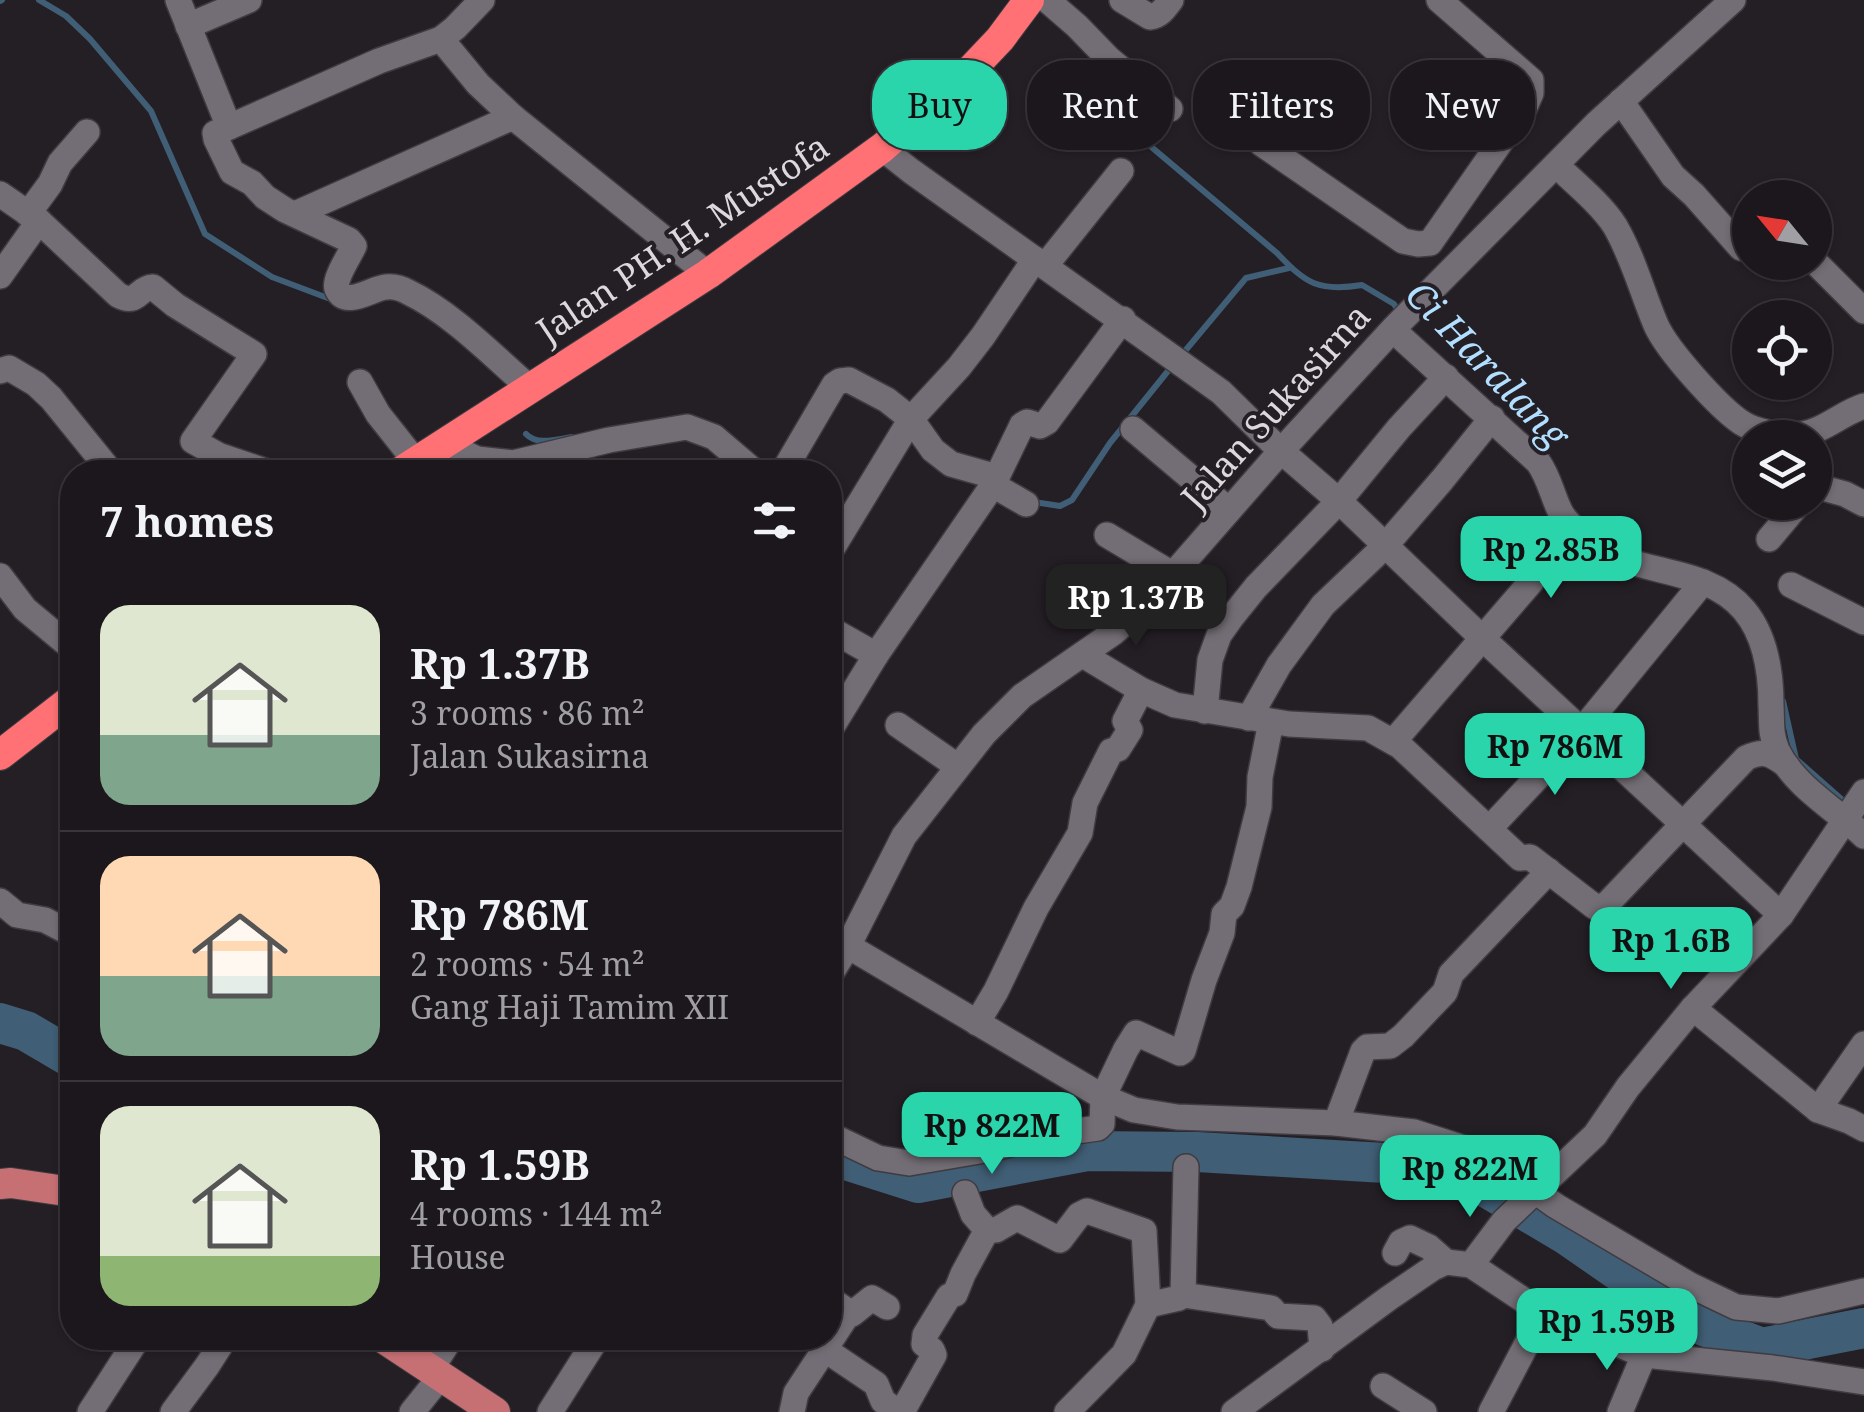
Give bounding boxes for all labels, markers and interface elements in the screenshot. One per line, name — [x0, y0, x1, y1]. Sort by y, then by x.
chip: Buy — [872, 60, 1007, 150]
chip: Rent — [1027, 60, 1173, 150]
chip: Filters — [1193, 60, 1370, 150]
chip: New — [1390, 60, 1535, 150]
street label: Jalan PH. H. Mustofa — [526, 122, 837, 354]
north arrow — [1732, 180, 1832, 280]
map controls — [1732, 180, 1832, 520]
water label: Ci Haralang — [1395, 269, 1583, 460]
street label: Jalan Sukasirna — [1169, 293, 1380, 520]
button: locate — [1732, 300, 1832, 400]
button: layers — [1732, 420, 1832, 520]
text: 7 homes — [100, 492, 274, 549]
icon: filters — [747, 493, 802, 548]
pin: Rp 2.85B — [1448, 516, 1654, 601]
text: Rp 2.85B — [1483, 527, 1619, 570]
pin: Rp 1.37B — [1033, 564, 1239, 649]
text: Rp 1.37B — [1068, 575, 1204, 618]
text: Rp 1.37B — [410, 634, 590, 691]
icon: home — [180, 645, 300, 765]
text: 3 rooms · 86 m² — [410, 691, 645, 734]
pin: Rp 786M — [1463, 713, 1647, 798]
text: Rp 786M — [1487, 724, 1623, 767]
text: Jalan Sukasirna — [410, 734, 649, 777]
text: Rp 786M — [410, 885, 589, 942]
icon: home — [180, 896, 300, 1016]
pin: Rp 1.6B — [1579, 907, 1763, 992]
text: Rp 1.6B — [1612, 918, 1730, 961]
text: 2 rooms · 54 m² — [410, 942, 645, 985]
text: Gang Haji Tamim XII — [410, 985, 729, 1028]
pin: Rp 822M — [900, 1092, 1084, 1177]
text: Rp 822M — [924, 1103, 1060, 1146]
text: Rp 1.59B — [410, 1135, 590, 1192]
pin: Rp 822M — [1378, 1135, 1562, 1220]
icon: home — [180, 1146, 300, 1266]
text: Rp 822M — [1402, 1146, 1538, 1189]
text: 4 rooms · 144 m² — [410, 1192, 663, 1235]
text: House — [410, 1235, 506, 1278]
pin: Rp 1.59B — [1504, 1288, 1710, 1373]
text: Rp 1.59B — [1539, 1299, 1675, 1342]

